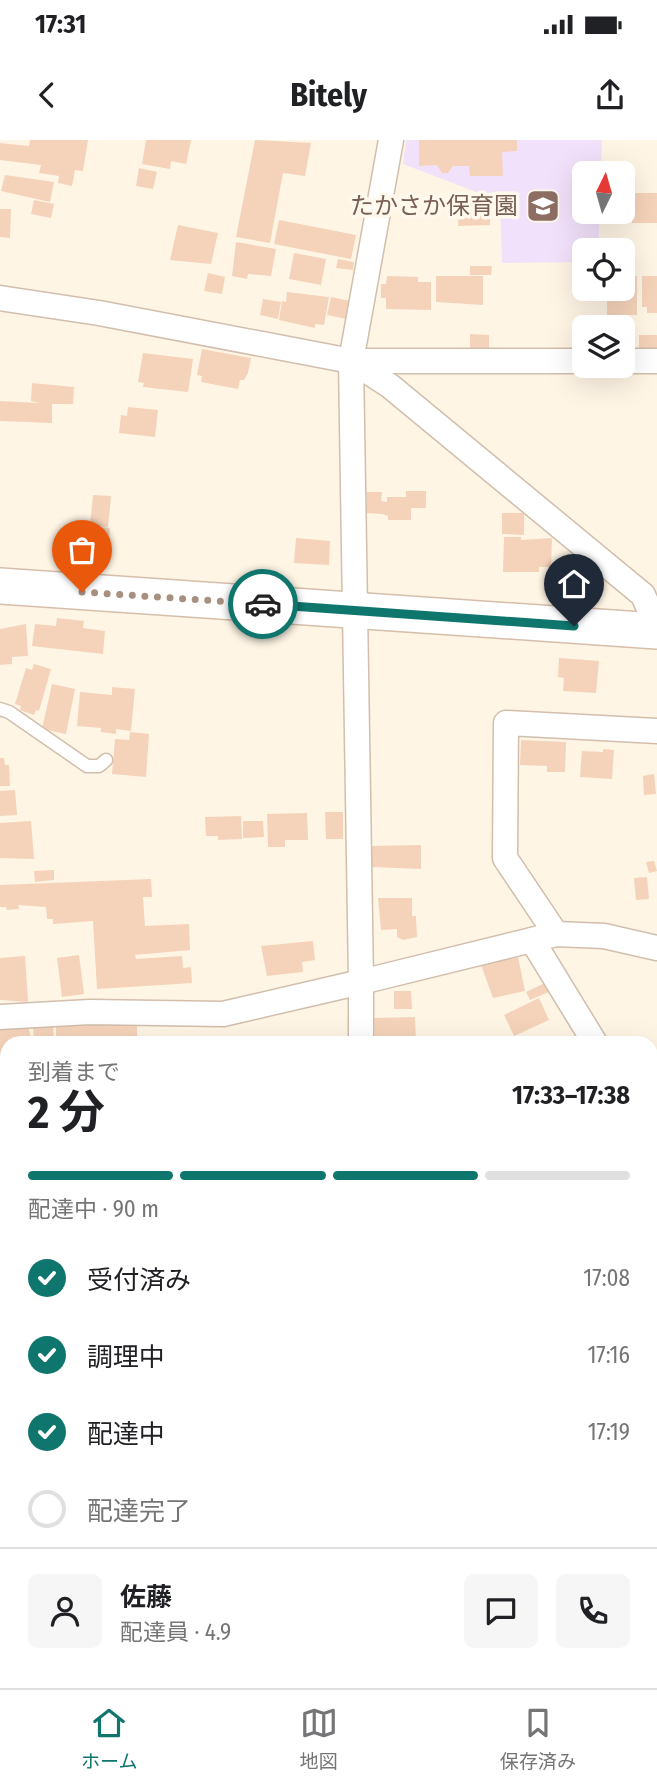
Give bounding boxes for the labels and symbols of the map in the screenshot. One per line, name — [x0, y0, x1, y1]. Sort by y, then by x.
north arrow — [572, 161, 635, 224]
school or university icon: たかさか保育園 — [524, 187, 562, 225]
place label: たかさか保育園 — [350, 192, 518, 220]
pin — [52, 520, 112, 592]
pin — [544, 554, 604, 626]
courier — [228, 569, 298, 639]

